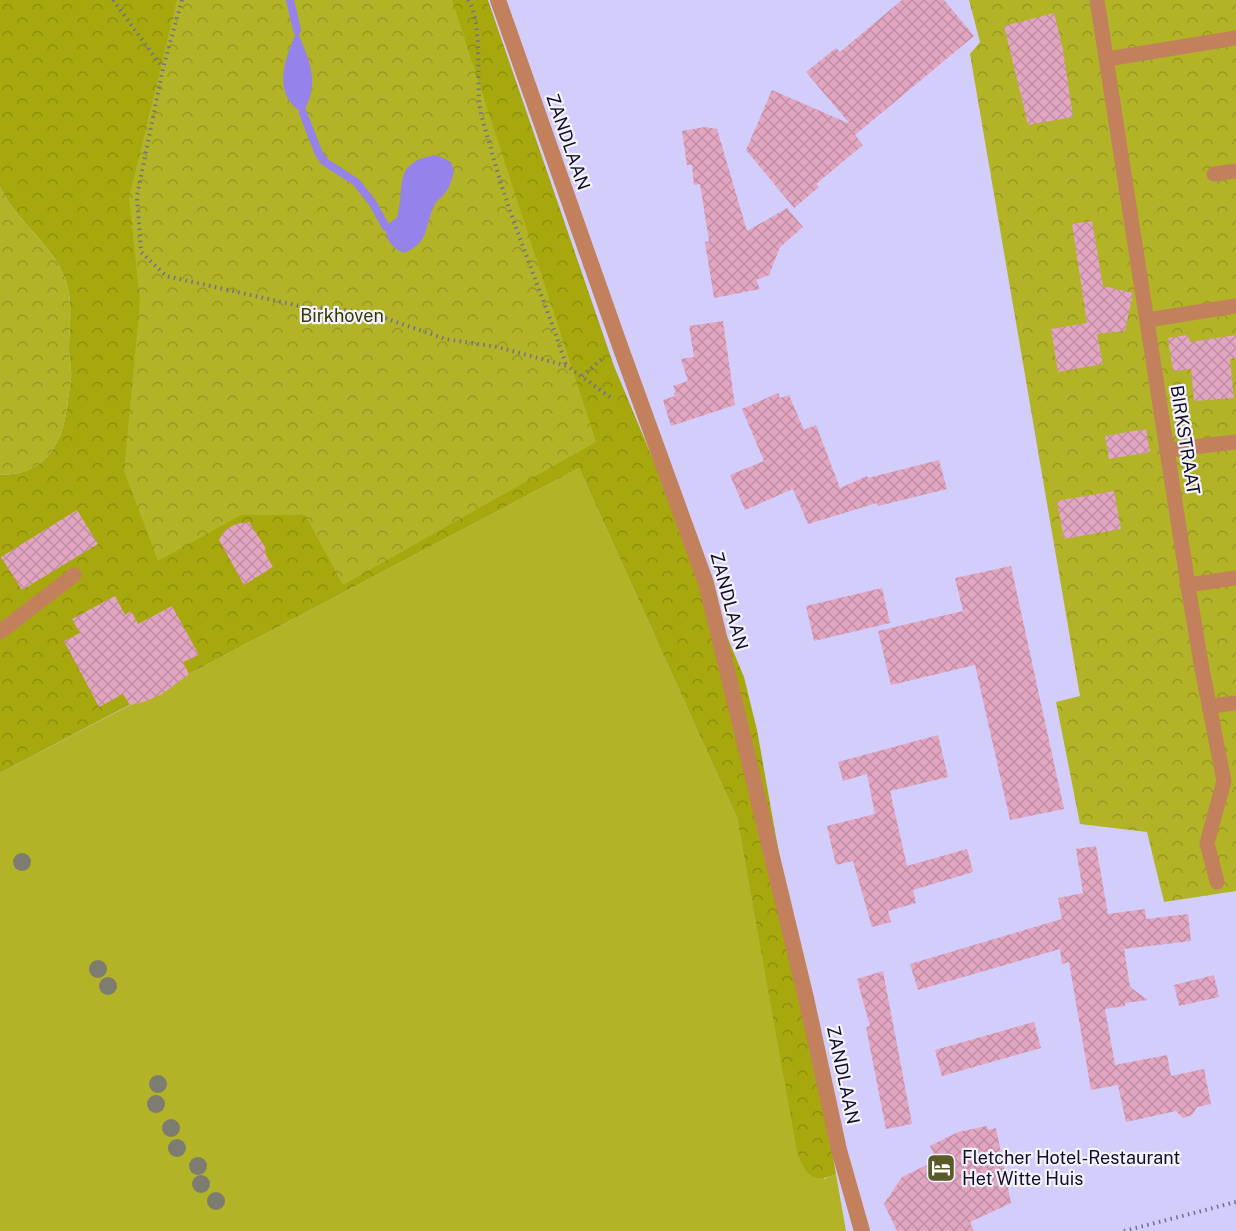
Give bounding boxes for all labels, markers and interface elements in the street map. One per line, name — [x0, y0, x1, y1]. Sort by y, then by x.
street label: ZANDLAAN — [542, 91, 595, 193]
park label: Birkhoven — [300, 305, 384, 326]
street label: BIRKSTRAAT — [1166, 384, 1205, 497]
street label: ZANDLAAN — [706, 550, 753, 652]
street label: ZANDLAAN — [823, 1024, 864, 1126]
place label: Fletcher Hotel-Restaurant Het Witte Huis — [962, 1147, 1180, 1189]
hotel icon: Fletcher Hotel-Restaurant Het Witte Huis — [925, 1152, 957, 1184]

